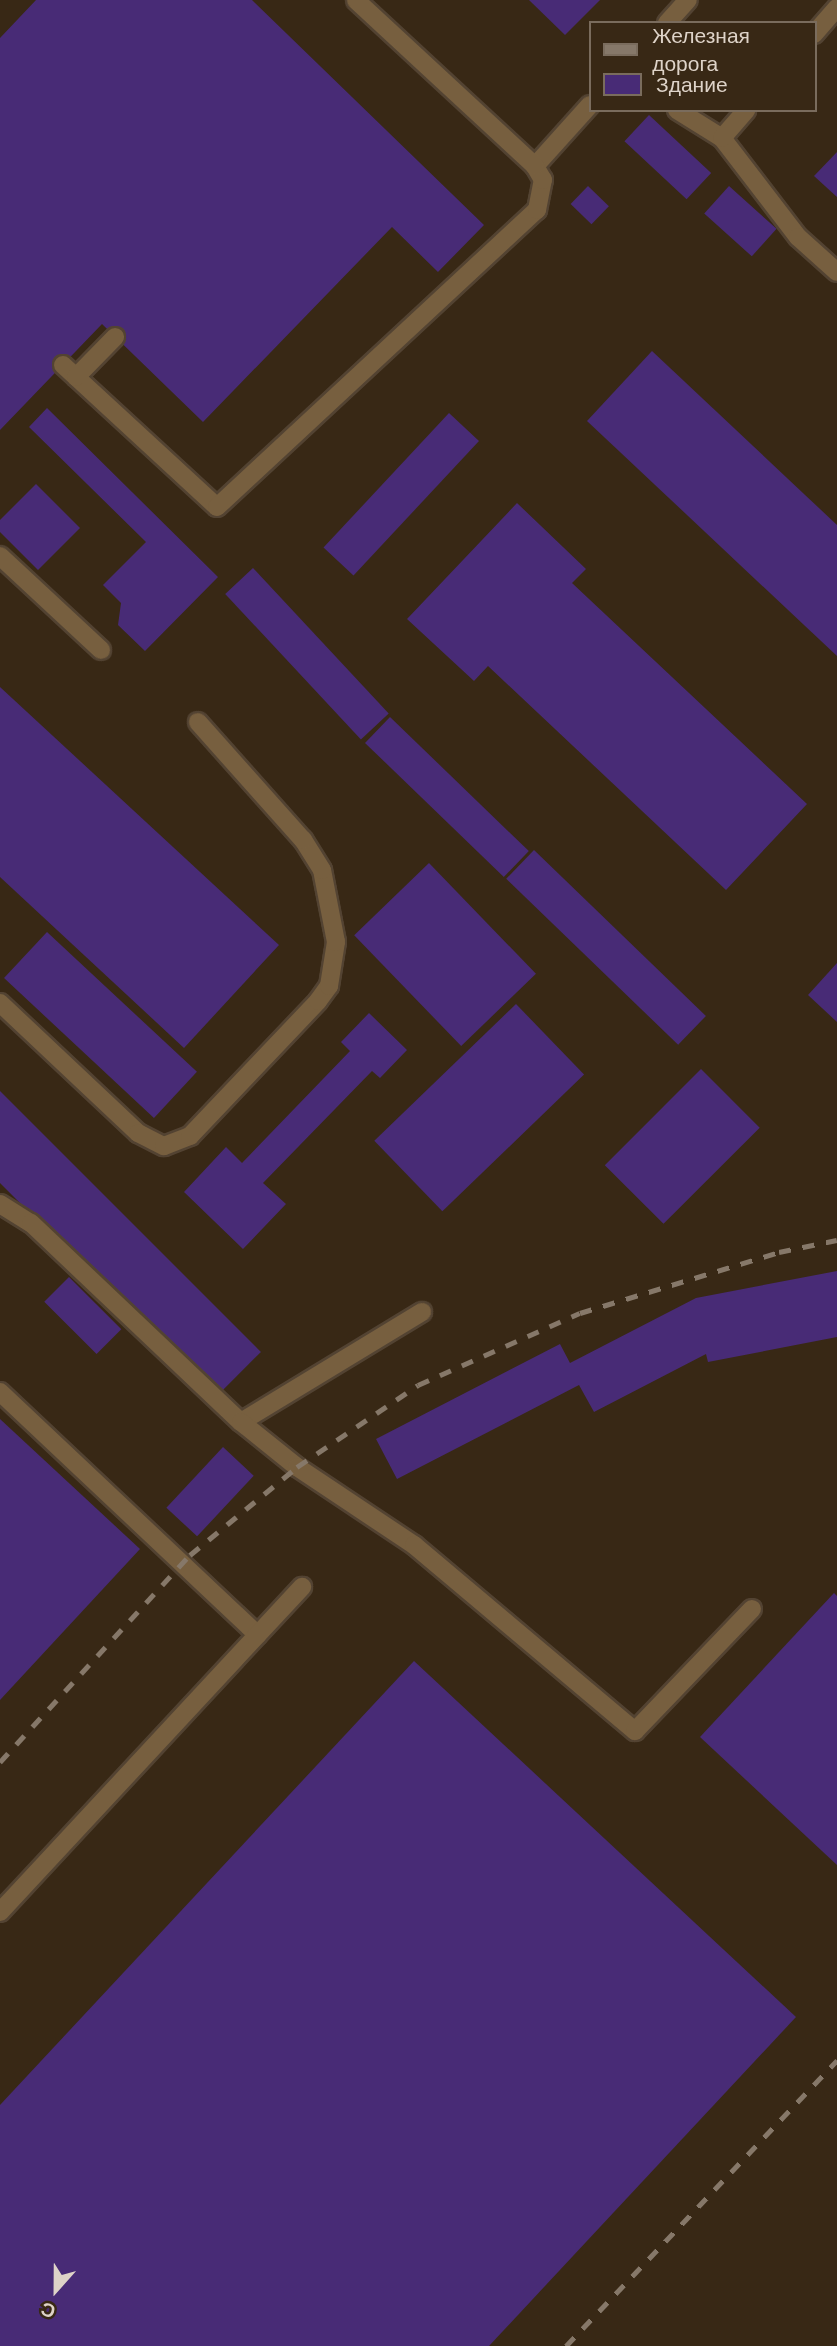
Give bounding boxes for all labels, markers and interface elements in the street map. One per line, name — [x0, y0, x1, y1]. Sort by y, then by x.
legend — [588, 21, 816, 112]
text: Железная дорога — [652, 22, 750, 78]
text: Здание — [656, 71, 728, 99]
north arrow — [21, 2255, 91, 2325]
text: С — [37, 2296, 59, 2324]

